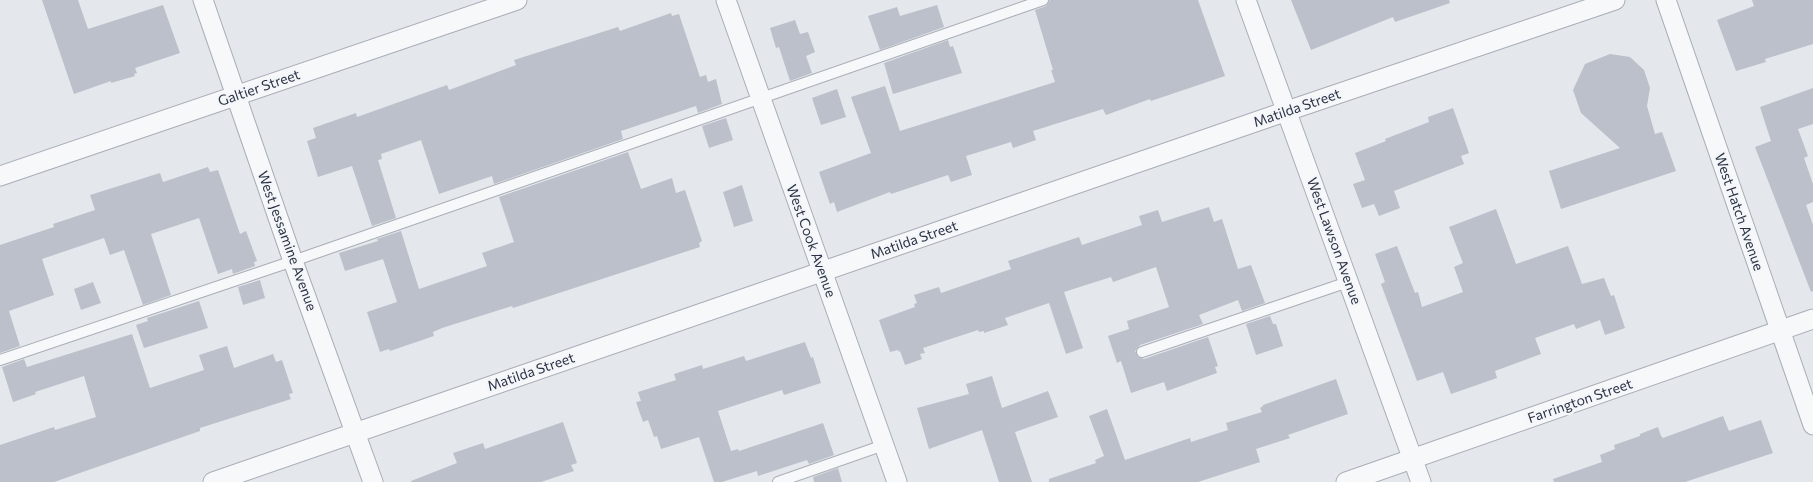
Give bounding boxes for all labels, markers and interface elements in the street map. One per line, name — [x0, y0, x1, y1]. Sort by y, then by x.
street label: Galtier Street — [216, 66, 302, 110]
street label: Matilda Street — [1251, 85, 1343, 131]
street label: West Hatch Avenue — [1711, 151, 1767, 273]
street label: West Jessamine Avenue — [254, 169, 320, 313]
street label: West Lawson Avenue — [1303, 175, 1365, 307]
street label: West Cook Avenue — [783, 182, 839, 300]
street label: Matilda Street — [868, 217, 960, 263]
street label: Matilda Street — [485, 349, 577, 395]
street label: Farrington Street — [1525, 375, 1635, 427]

